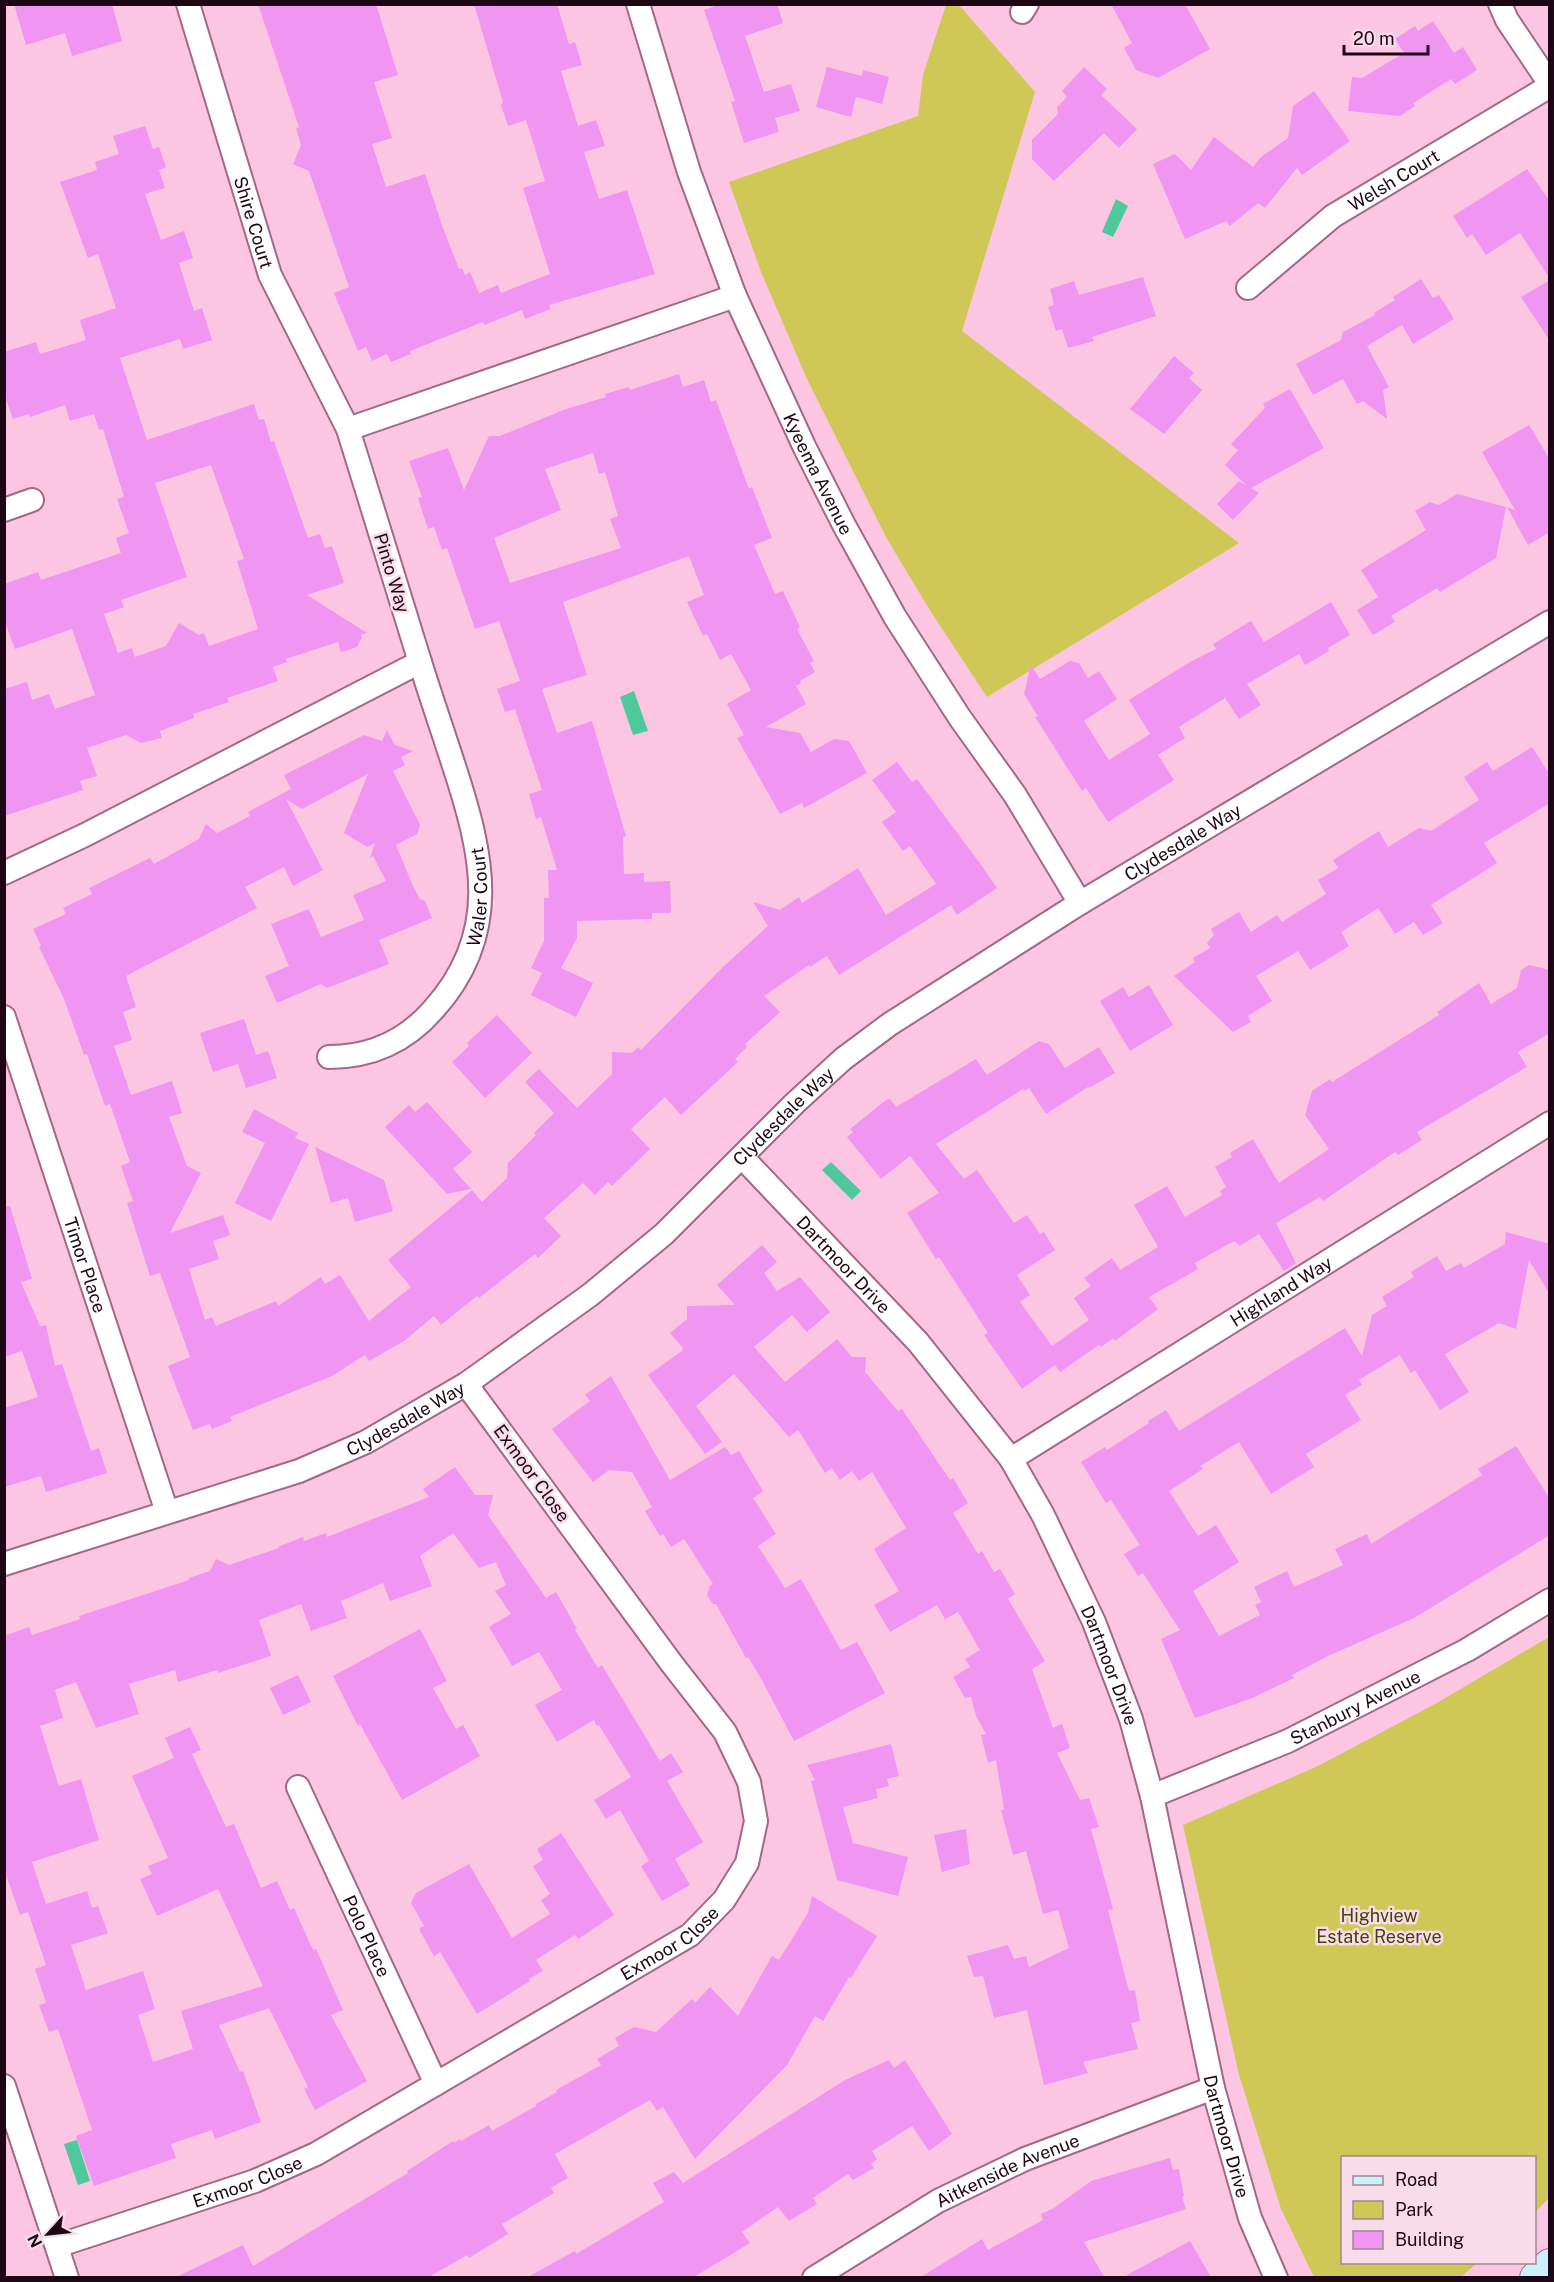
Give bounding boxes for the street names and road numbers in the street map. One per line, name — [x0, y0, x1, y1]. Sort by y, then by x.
street label: Welsh Court — [1344, 144, 1443, 215]
street label: Shire Court — [230, 174, 278, 271]
street label: Kyeema Avenue — [780, 409, 858, 538]
street label: Pinto Way — [370, 530, 414, 616]
street label: Clydesdale Way — [1120, 799, 1245, 885]
street label: Waler Court — [462, 846, 491, 949]
street label: Clydesdale Way — [728, 1062, 838, 1170]
street label: Dartmoor Drive — [793, 1211, 895, 1317]
street label: Timor Place — [60, 1215, 111, 1315]
street label: Highland Way — [1226, 1251, 1336, 1330]
street label: Clydesdale Way — [343, 1377, 468, 1460]
street label: Exmoor Close — [490, 1420, 574, 1526]
street label: Dartmoor Drive — [1077, 1602, 1143, 1727]
street label: Stanbury Avenue — [1286, 1665, 1424, 1749]
street label: Polo Place — [339, 1892, 395, 1980]
street label: Exmoor Close — [616, 1902, 723, 1984]
street label: Dartmoor Drive — [1200, 2073, 1254, 2200]
street label: Aitkenside Avenue — [932, 2129, 1082, 2211]
street label: Exmoor Close — [190, 2151, 305, 2211]

